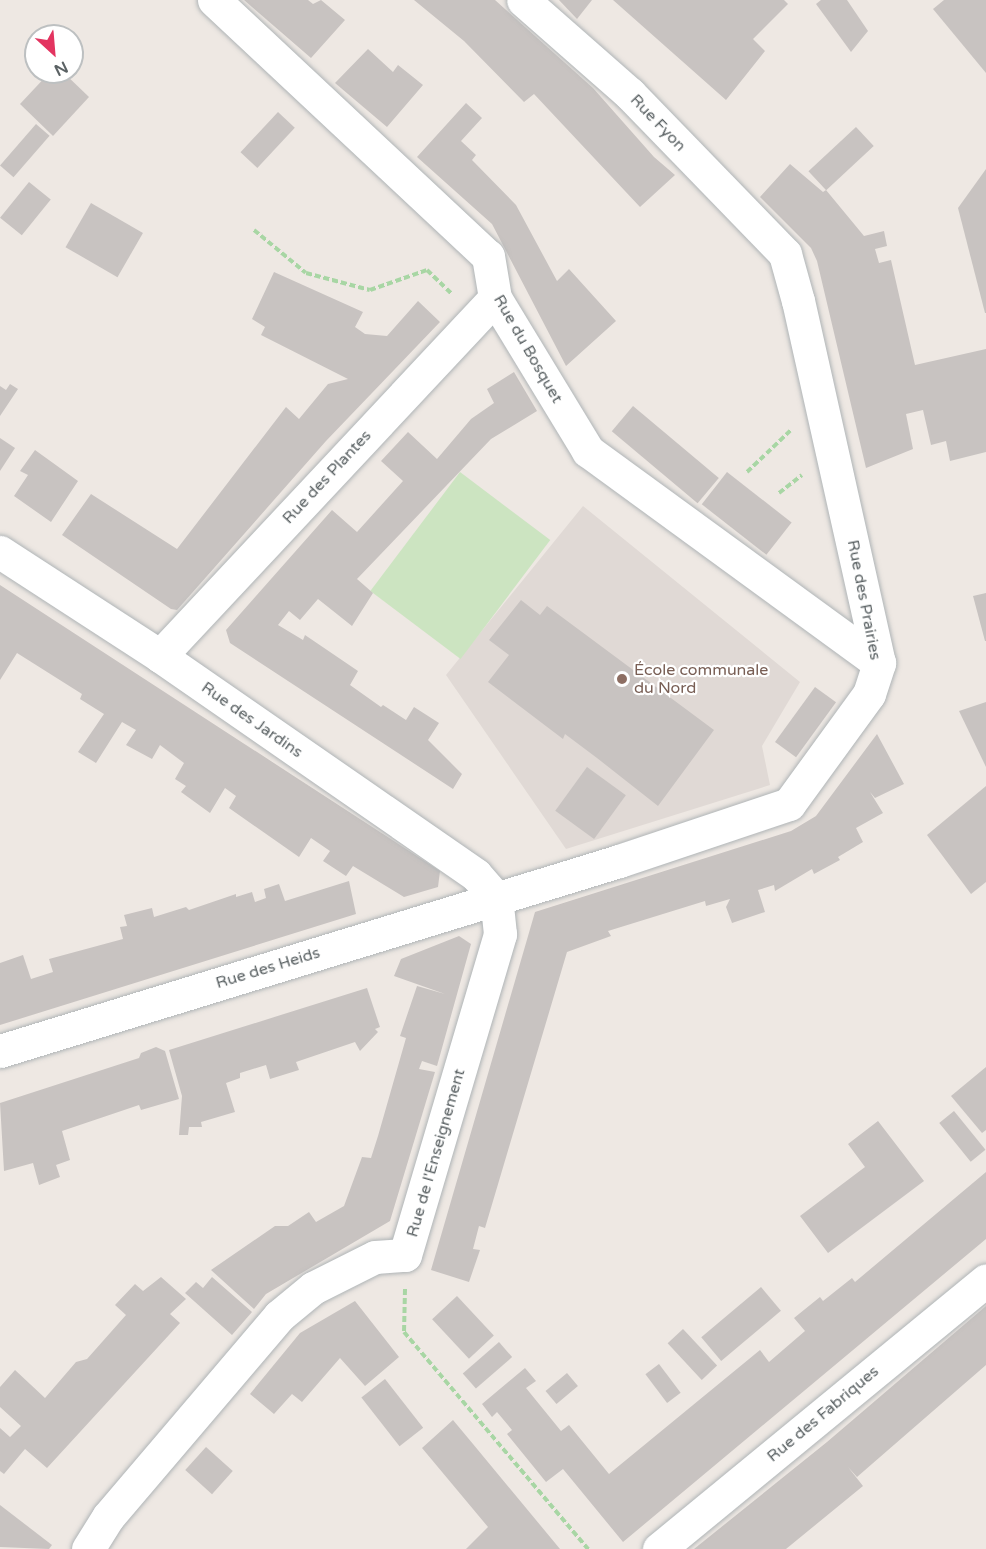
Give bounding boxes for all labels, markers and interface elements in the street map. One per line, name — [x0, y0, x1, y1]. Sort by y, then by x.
north arrow — [24, 24, 84, 84]
text: N — [51, 57, 71, 80]
street label: Rue Fyon — [626, 91, 690, 155]
street label: Rue du Bosquet — [489, 291, 567, 407]
street label: Rue des Plantes — [279, 426, 375, 528]
street label: Rue des Prairies — [843, 538, 885, 662]
place label: École communale du Nord — [634, 660, 768, 698]
marker: École communale du Nord — [615, 672, 629, 686]
street label: Rue des Jardins — [198, 678, 306, 762]
street label: Rue des Heids — [214, 943, 322, 993]
street label: Rue de l'Enseignement — [403, 1067, 469, 1239]
street label: Rue des Fabriques — [763, 1362, 883, 1466]

